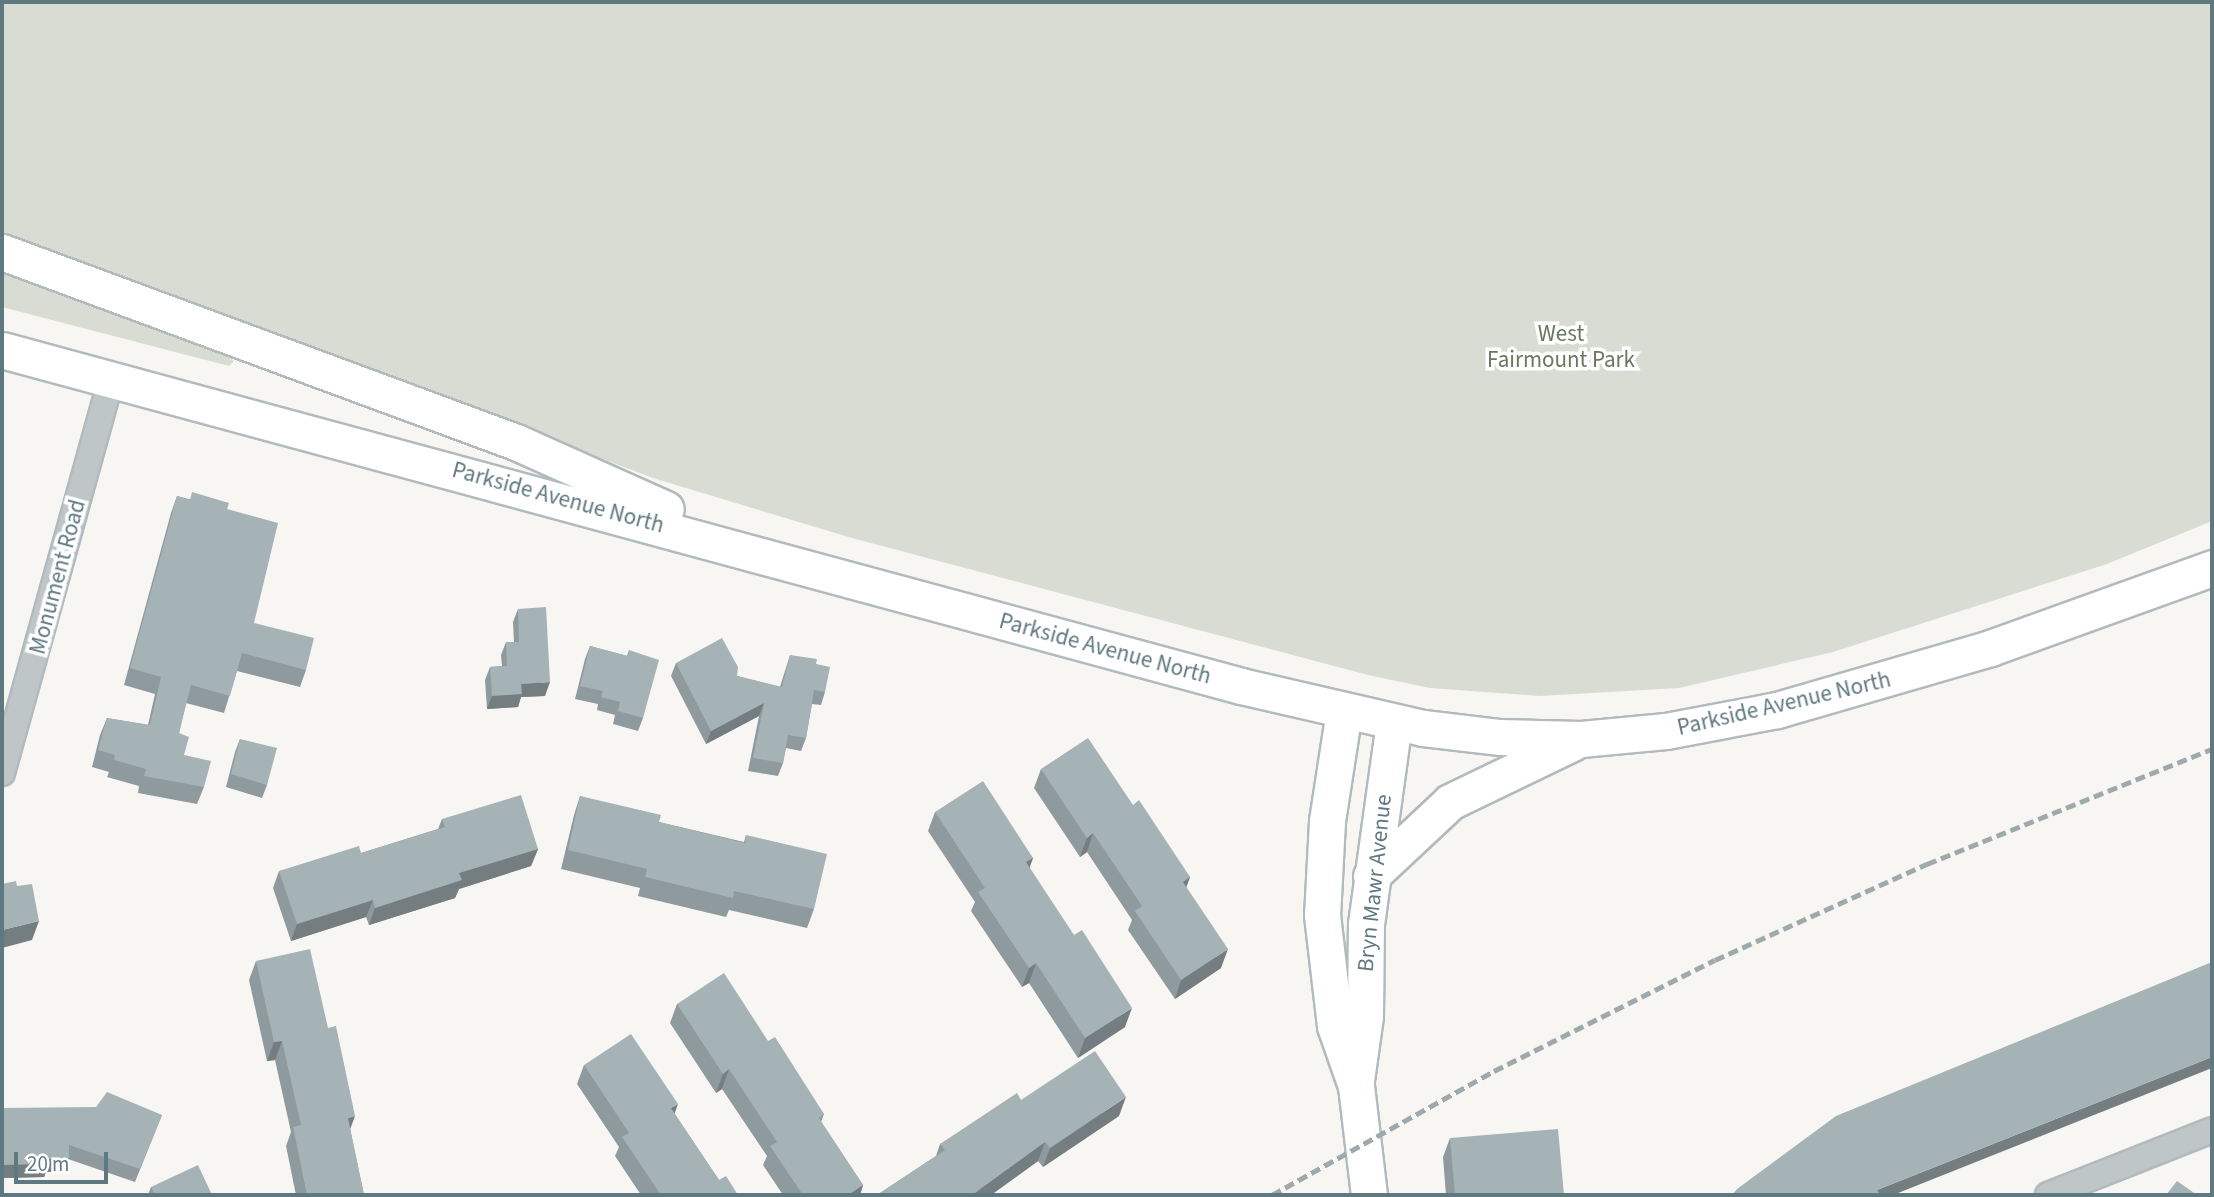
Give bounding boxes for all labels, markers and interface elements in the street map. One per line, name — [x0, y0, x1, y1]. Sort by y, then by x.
park label: West Fairmount Park — [1487, 320, 1635, 374]
street label: Parkside Avenue North — [449, 456, 667, 540]
street label: Monument Road — [24, 497, 92, 657]
street label: Parkside Avenue North — [996, 607, 1214, 691]
street label: Parkside Avenue North — [1675, 666, 1893, 742]
street label: Bryn Mawr Avenue — [1352, 793, 1398, 973]
scale bar — [18, 1138, 112, 1182]
text: 20 m — [27, 1149, 69, 1179]

